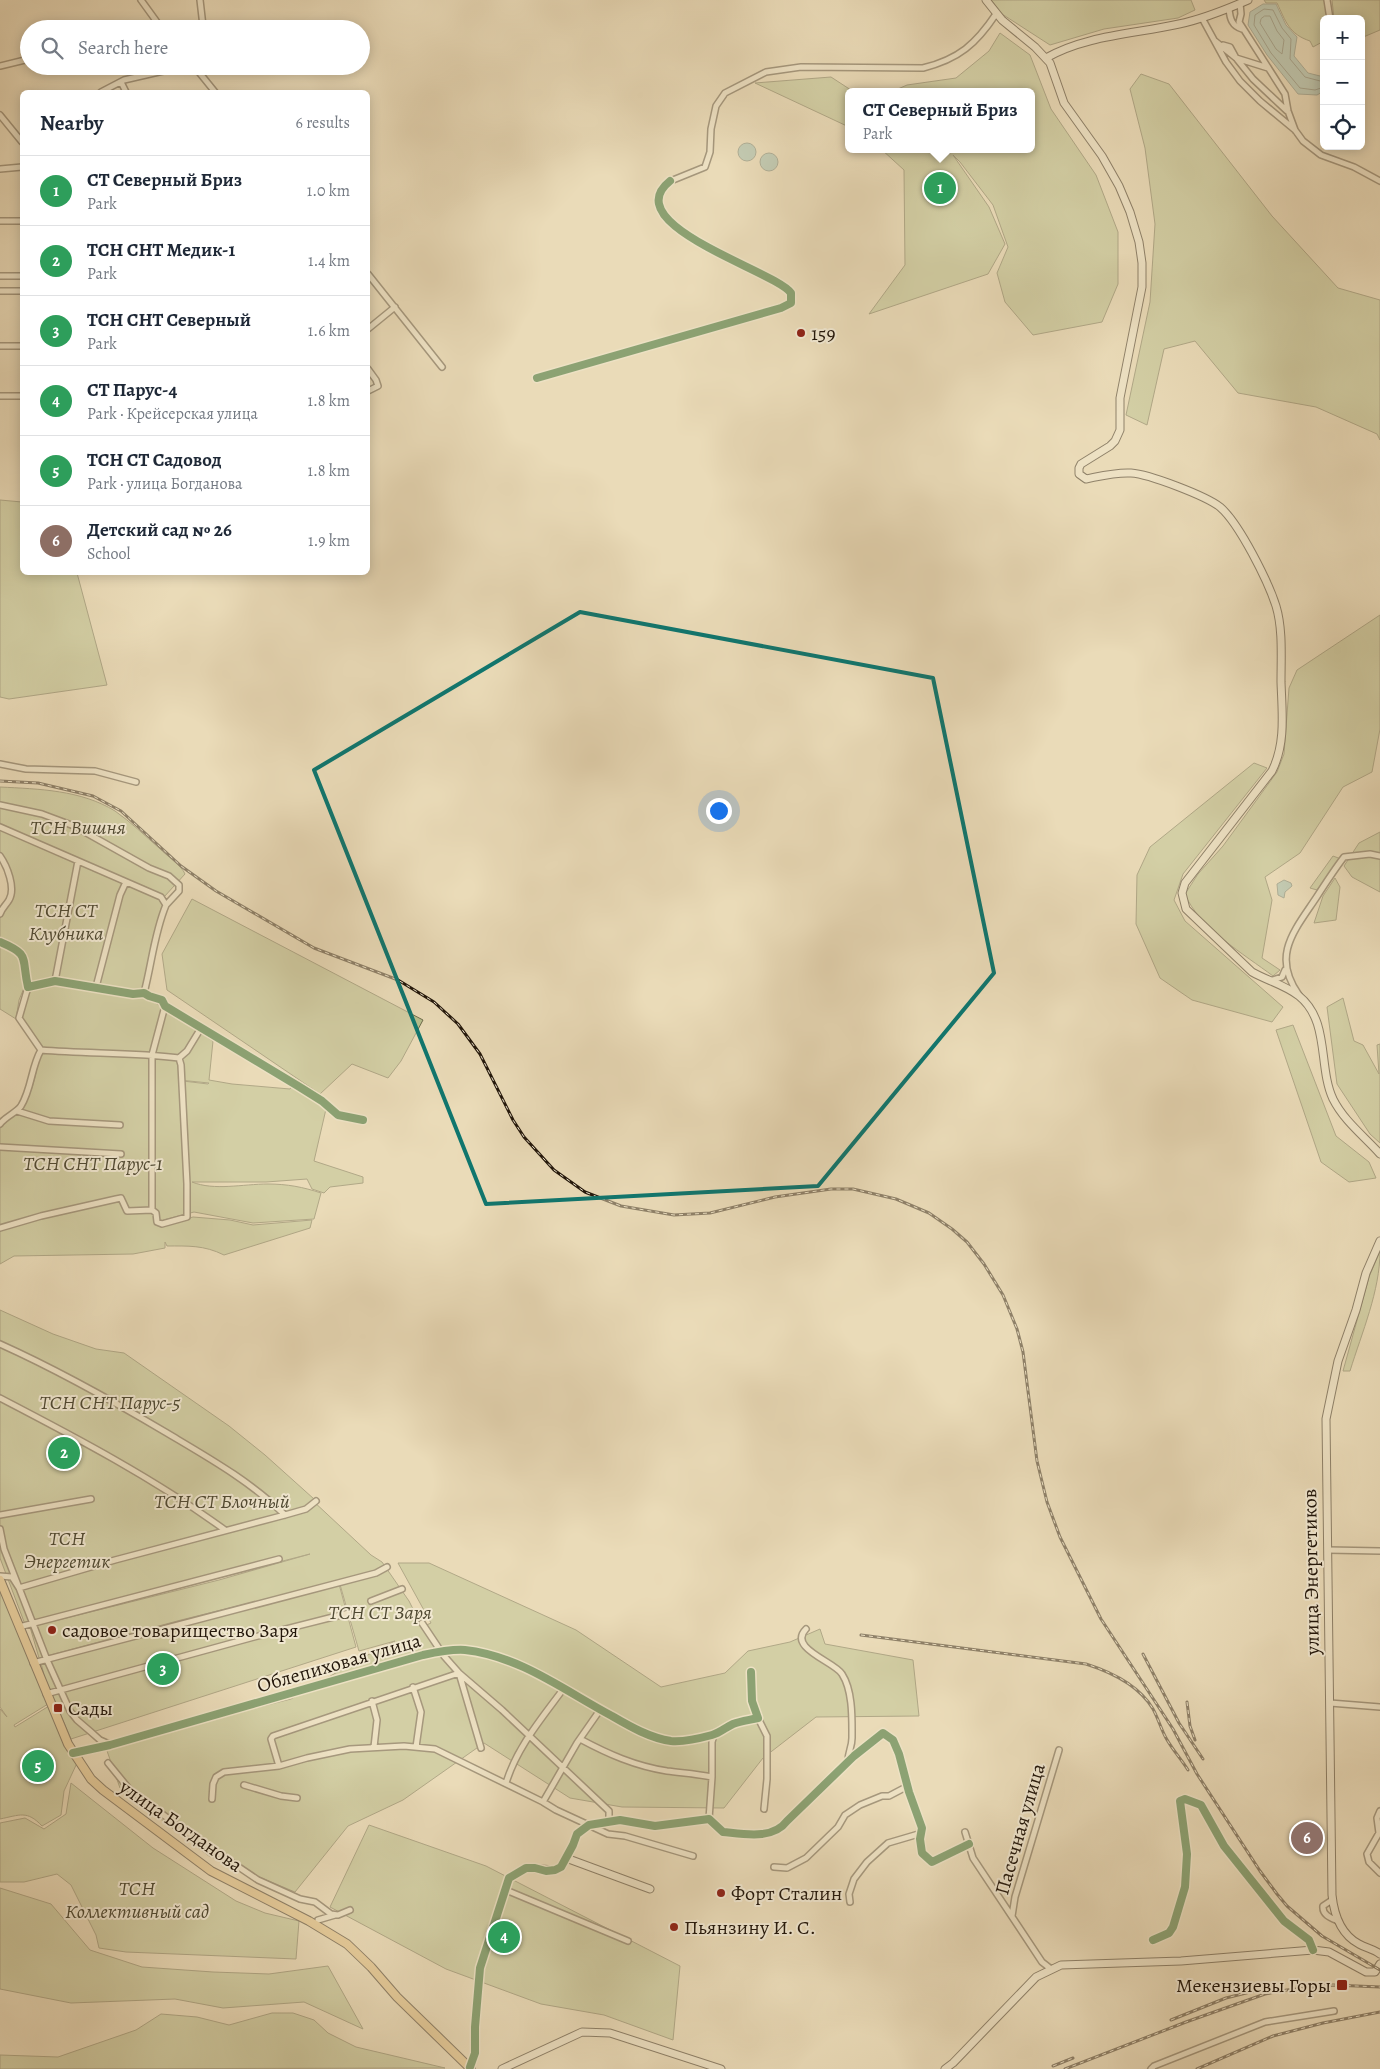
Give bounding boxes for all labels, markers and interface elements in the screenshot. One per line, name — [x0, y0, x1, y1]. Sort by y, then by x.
map controls — [1320, 15, 1365, 150]
button: + — [1320, 15, 1365, 60]
search box — [20, 20, 370, 75]
icon: search — [38, 34, 66, 62]
text: Search here — [78, 35, 168, 61]
button: − — [1320, 60, 1365, 105]
popup — [845, 88, 1035, 153]
text: СТ Северный Бриз — [862, 97, 1018, 123]
button: locate — [1320, 105, 1365, 150]
text: Nearby — [40, 109, 103, 137]
text: 6 results — [296, 112, 350, 134]
text: Park — [862, 123, 893, 145]
text: СТ Северный Бриз — [87, 167, 242, 193]
pin: 1 — [924, 169, 956, 207]
text: 1 — [53, 180, 59, 202]
text: 1.0 km — [307, 180, 350, 202]
text: Park — [87, 193, 117, 215]
text: ТСН СНТ Медик-1 — [87, 237, 235, 263]
text: 2 — [52, 250, 60, 272]
text: 1.4 km — [308, 250, 350, 272]
text: Park — [87, 263, 117, 285]
text: ТСН СНТ Северный — [87, 307, 251, 333]
text: 3 — [53, 320, 59, 342]
text: 1.6 km — [308, 320, 350, 342]
place label: 159 — [811, 320, 836, 347]
marker: 159 — [795, 327, 807, 339]
text: Park — [87, 333, 117, 355]
text: СТ Парус-4 — [87, 377, 178, 403]
text: 4 — [52, 390, 60, 412]
text: 1.8 km — [307, 390, 350, 412]
text: Park · Крейсерская улица — [87, 403, 258, 425]
text: ТСН СТ Садовод — [87, 447, 222, 473]
text: 5 — [53, 460, 59, 482]
text: 1.8 km — [307, 460, 350, 482]
text: Park · улица Богданова — [87, 473, 242, 495]
text: Детский сад № 26 — [87, 517, 232, 543]
text: 6 — [52, 530, 60, 552]
text: 1.9 km — [308, 530, 350, 552]
text: School — [87, 543, 130, 565]
your location — [706, 798, 732, 824]
park label: ТСН Вишня — [30, 814, 126, 841]
park label: ТСН СТ Клубника — [28, 897, 104, 947]
park label: ТСН СНТ Парус-1 — [23, 1150, 163, 1177]
park label: ТСН СНТ Парус-5 — [40, 1389, 181, 1416]
pin: 2 — [48, 1434, 80, 1472]
park label: ТСН СТ Блочный — [154, 1488, 290, 1515]
street label: улица Энергетиков — [1296, 1489, 1326, 1656]
park label: ТСН Энергетик — [24, 1525, 110, 1575]
park label: ТСН СТ Заря — [328, 1599, 432, 1626]
place label: садовое товарищество Заря — [62, 1617, 299, 1644]
marker: садовое товарищество Заря — [46, 1624, 58, 1636]
street label: Облепиховая улица — [254, 1626, 425, 1699]
pin: 3 — [147, 1650, 179, 1688]
place label: Сады — [68, 1695, 113, 1722]
marker: Сады — [52, 1702, 64, 1714]
pin: 5 — [22, 1747, 54, 1785]
street label: Пасечная улица — [988, 1759, 1052, 1898]
street label: улица Богданова — [113, 1773, 249, 1879]
pin: 6 — [1291, 1819, 1323, 1857]
park label: ТСН Коллективный сад — [65, 1875, 209, 1925]
place label: Форт Сталин — [731, 1880, 842, 1907]
marker: Форт Сталин — [715, 1887, 727, 1899]
place label: Пьянзину И. С. — [684, 1914, 816, 1941]
pin: 4 — [488, 1918, 520, 1956]
marker: Пьянзину И. С. — [668, 1921, 680, 1933]
place label: Мекензиевы Горы — [1176, 1972, 1331, 1999]
marker: Мекензиевы Горы — [1335, 1978, 1349, 1992]

